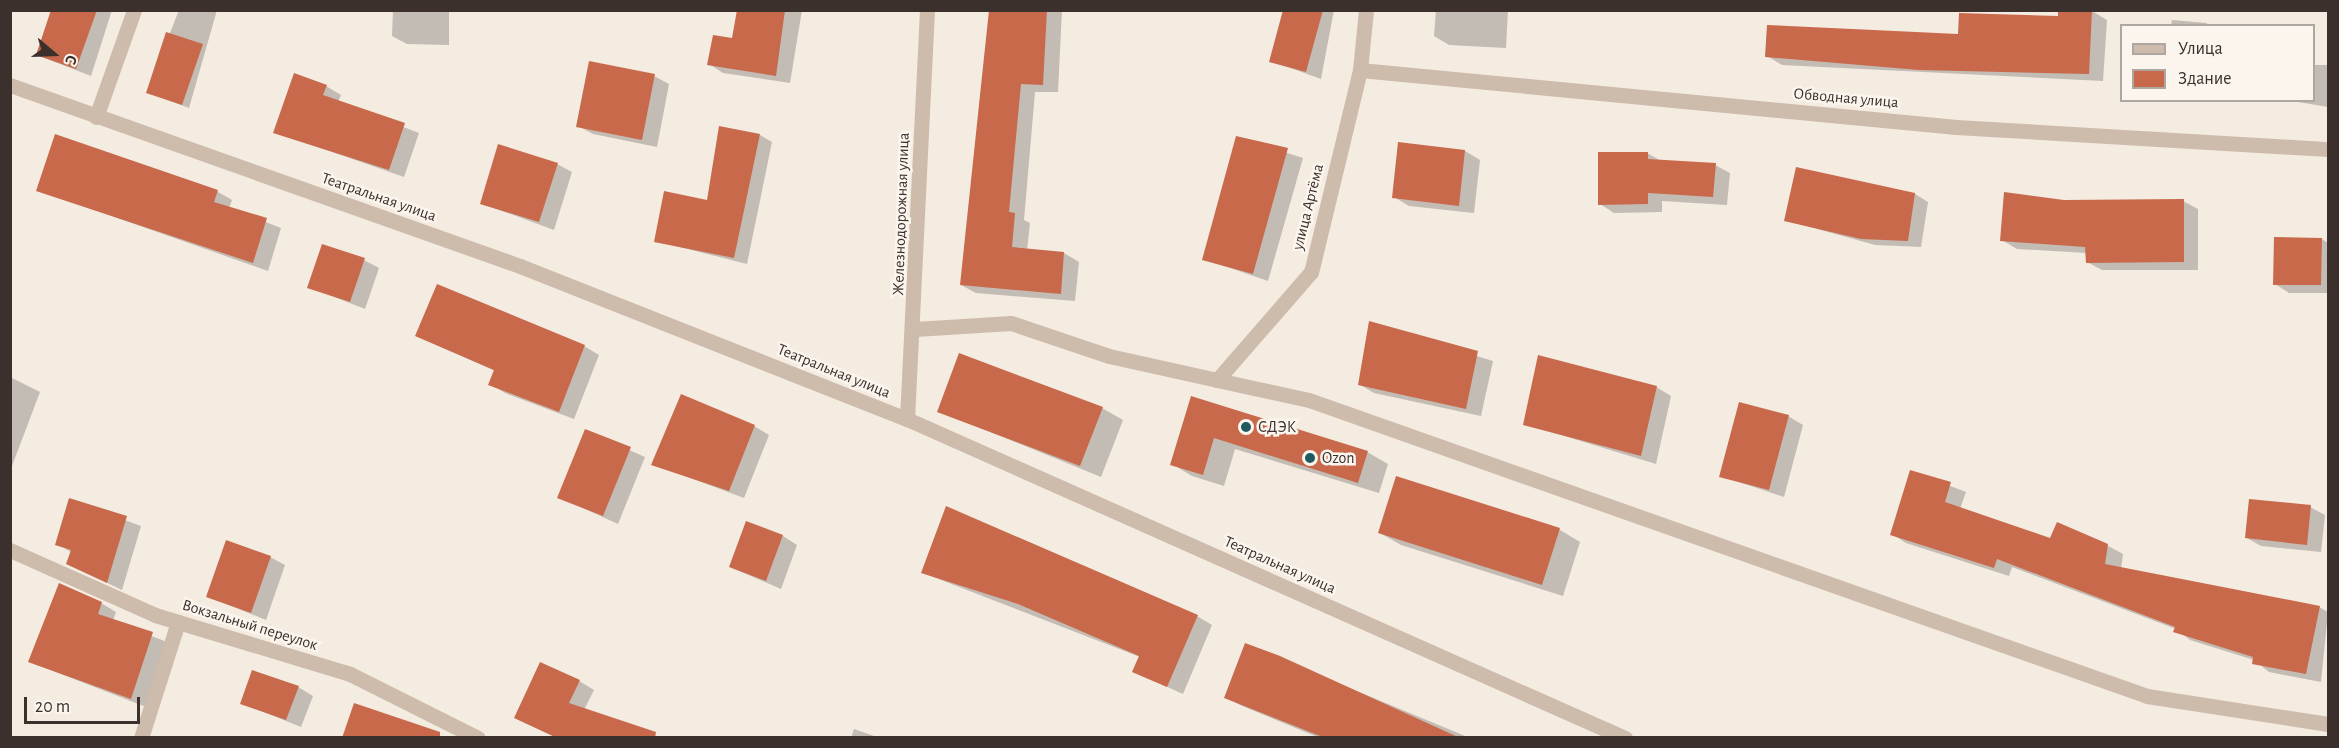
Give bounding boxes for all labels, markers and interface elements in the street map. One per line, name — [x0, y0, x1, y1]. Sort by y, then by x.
north arrow — [24, 24, 84, 84]
legend — [2120, 24, 2315, 102]
text: Улица — [2178, 40, 2223, 58]
text: С — [62, 53, 80, 67]
text: Здание — [2178, 70, 2232, 88]
street label: Обводная улица — [1793, 84, 1899, 112]
street label: Железнодорожная улица — [889, 132, 913, 296]
street label: улица Артёма — [1288, 162, 1328, 252]
street label: Театральная улица — [319, 168, 439, 226]
street label: Театральная улица — [775, 340, 893, 402]
place label: СДЭК — [1258, 417, 1296, 437]
marker: СДЭК — [1239, 420, 1253, 434]
place label: Ozon — [1322, 448, 1354, 468]
marker: Ozon — [1303, 451, 1317, 465]
street label: Театральная улица — [1221, 532, 1339, 598]
street label: Вокзальный переулок — [180, 595, 320, 655]
scale bar — [27, 685, 142, 723]
text: 20 m — [35, 698, 70, 716]

